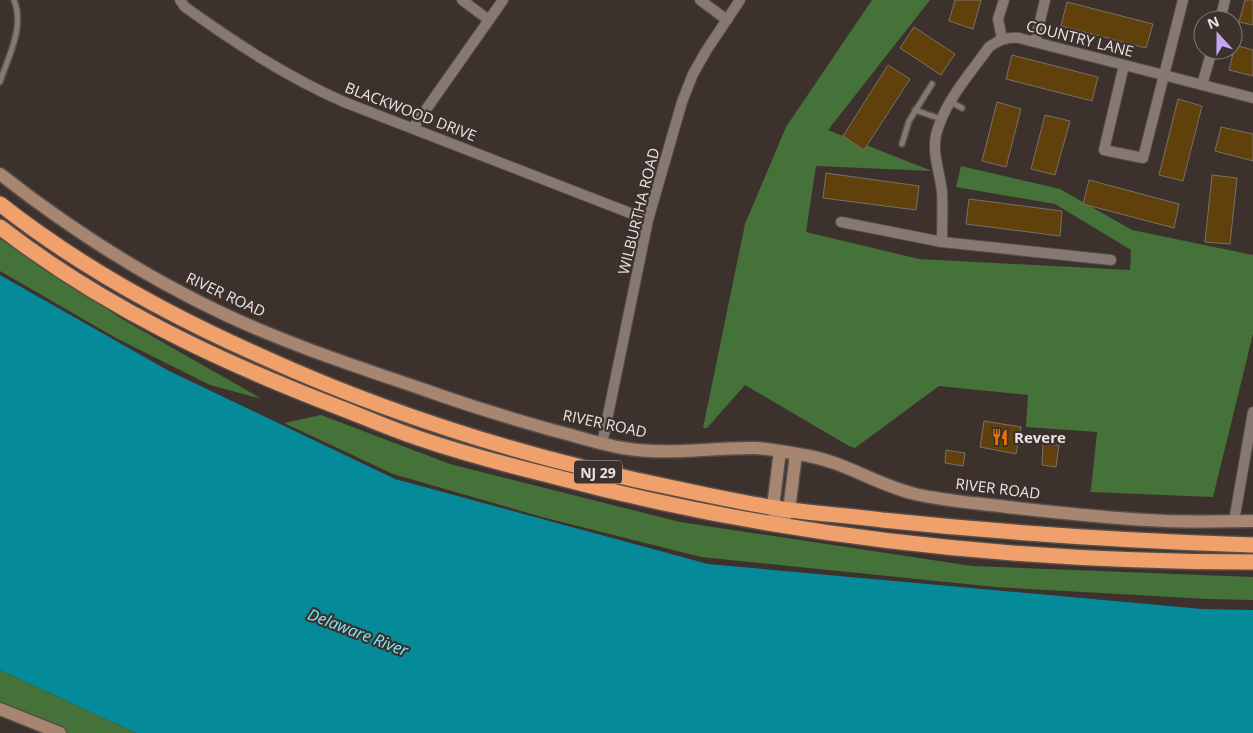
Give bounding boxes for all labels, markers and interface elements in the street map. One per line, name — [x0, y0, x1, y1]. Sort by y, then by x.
north arrow — [1193, 10, 1243, 60]
text: N — [1204, 11, 1222, 33]
street label: COUNTRY LANE — [1024, 15, 1136, 61]
street label: BLACKWOOD DRIVE — [342, 77, 480, 145]
street label: WILBURTHA ROAD — [613, 146, 663, 276]
street label: RIVER ROAD — [183, 267, 269, 321]
street label: RIVER ROAD — [561, 404, 649, 442]
restaurant icon: Revere — [990, 427, 1010, 447]
place label: Revere — [1014, 427, 1066, 447]
road number: NJ 29 — [574, 461, 622, 484]
street label: RIVER ROAD — [955, 473, 1041, 503]
water label: Delaware River — [305, 603, 412, 661]

